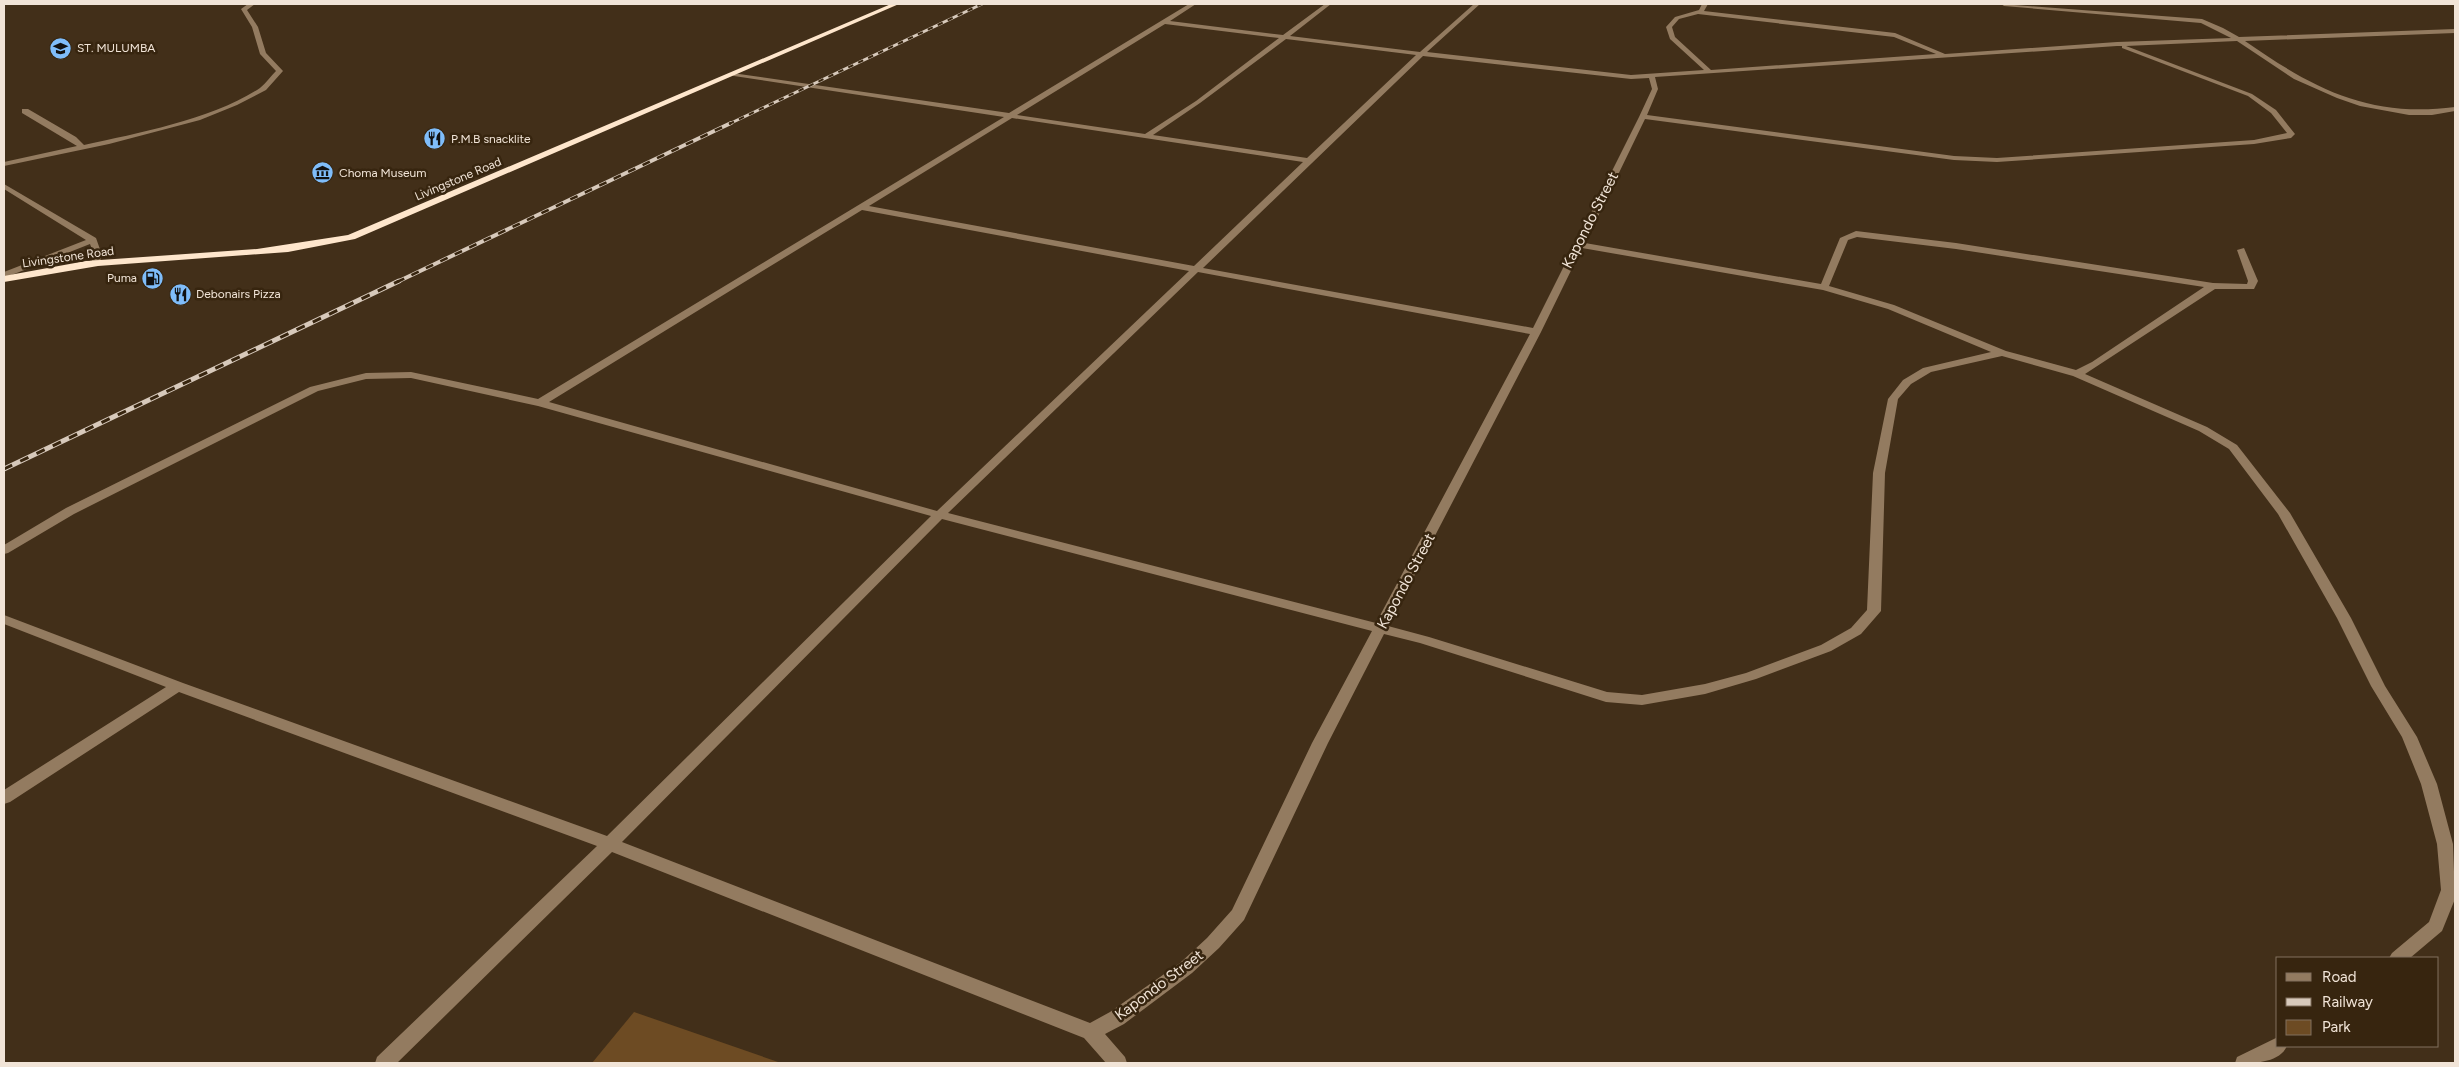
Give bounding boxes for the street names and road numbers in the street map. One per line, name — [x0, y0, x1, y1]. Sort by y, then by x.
street label: Livingstone Road — [413, 154, 503, 204]
street label: Kapondo Street — [1558, 168, 1622, 271]
street label: Livingstone Road — [21, 244, 115, 270]
street label: Kapondo Street — [1373, 530, 1439, 632]
street label: Kapondo Street — [1111, 946, 1207, 1024]

